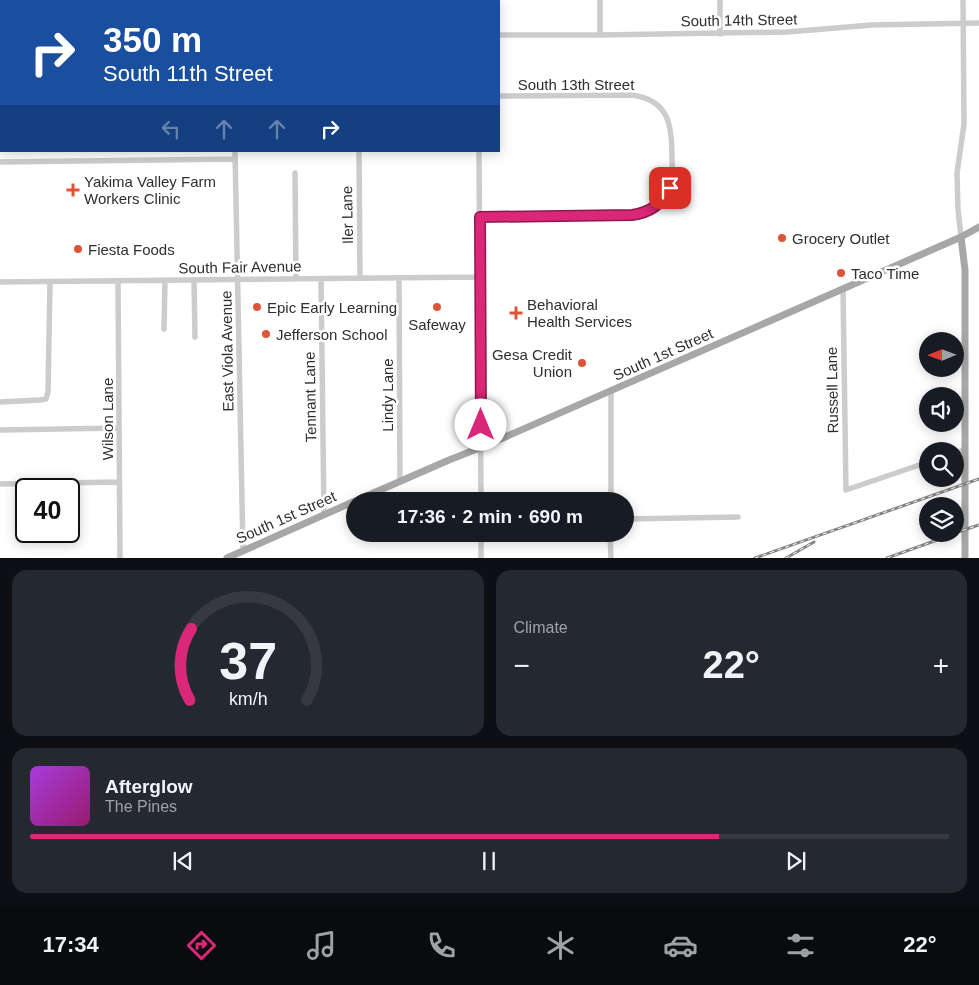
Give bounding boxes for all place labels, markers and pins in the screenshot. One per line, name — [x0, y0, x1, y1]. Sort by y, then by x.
pin — [649, 167, 691, 209]
place label: Yakima Valley Farm Workers Clinic — [84, 173, 216, 207]
marker: Yakima Valley Farm Workers Clinic — [66, 183, 80, 197]
place label: Grocery Outlet — [792, 230, 890, 247]
marker: Grocery Outlet — [776, 232, 788, 244]
place label: Fiesta Foods — [88, 241, 175, 258]
marker: Fiesta Foods — [72, 243, 84, 255]
place label: Taco Time — [851, 265, 919, 282]
marker: Taco Time — [835, 267, 847, 279]
place label: Behavioral Health Services — [527, 296, 632, 330]
place label: Epic Early Learning — [267, 299, 397, 316]
marker: Epic Early Learning — [251, 301, 263, 313]
marker: Safeway — [431, 301, 443, 313]
marker: Behavioral Health Services — [509, 306, 523, 320]
place label: Safeway — [408, 316, 466, 333]
place label: Jefferson School — [276, 326, 387, 343]
marker: Jefferson School — [260, 328, 272, 340]
place label: Gesa Credit Union — [492, 346, 573, 380]
marker: Gesa Credit Union — [576, 357, 588, 369]

